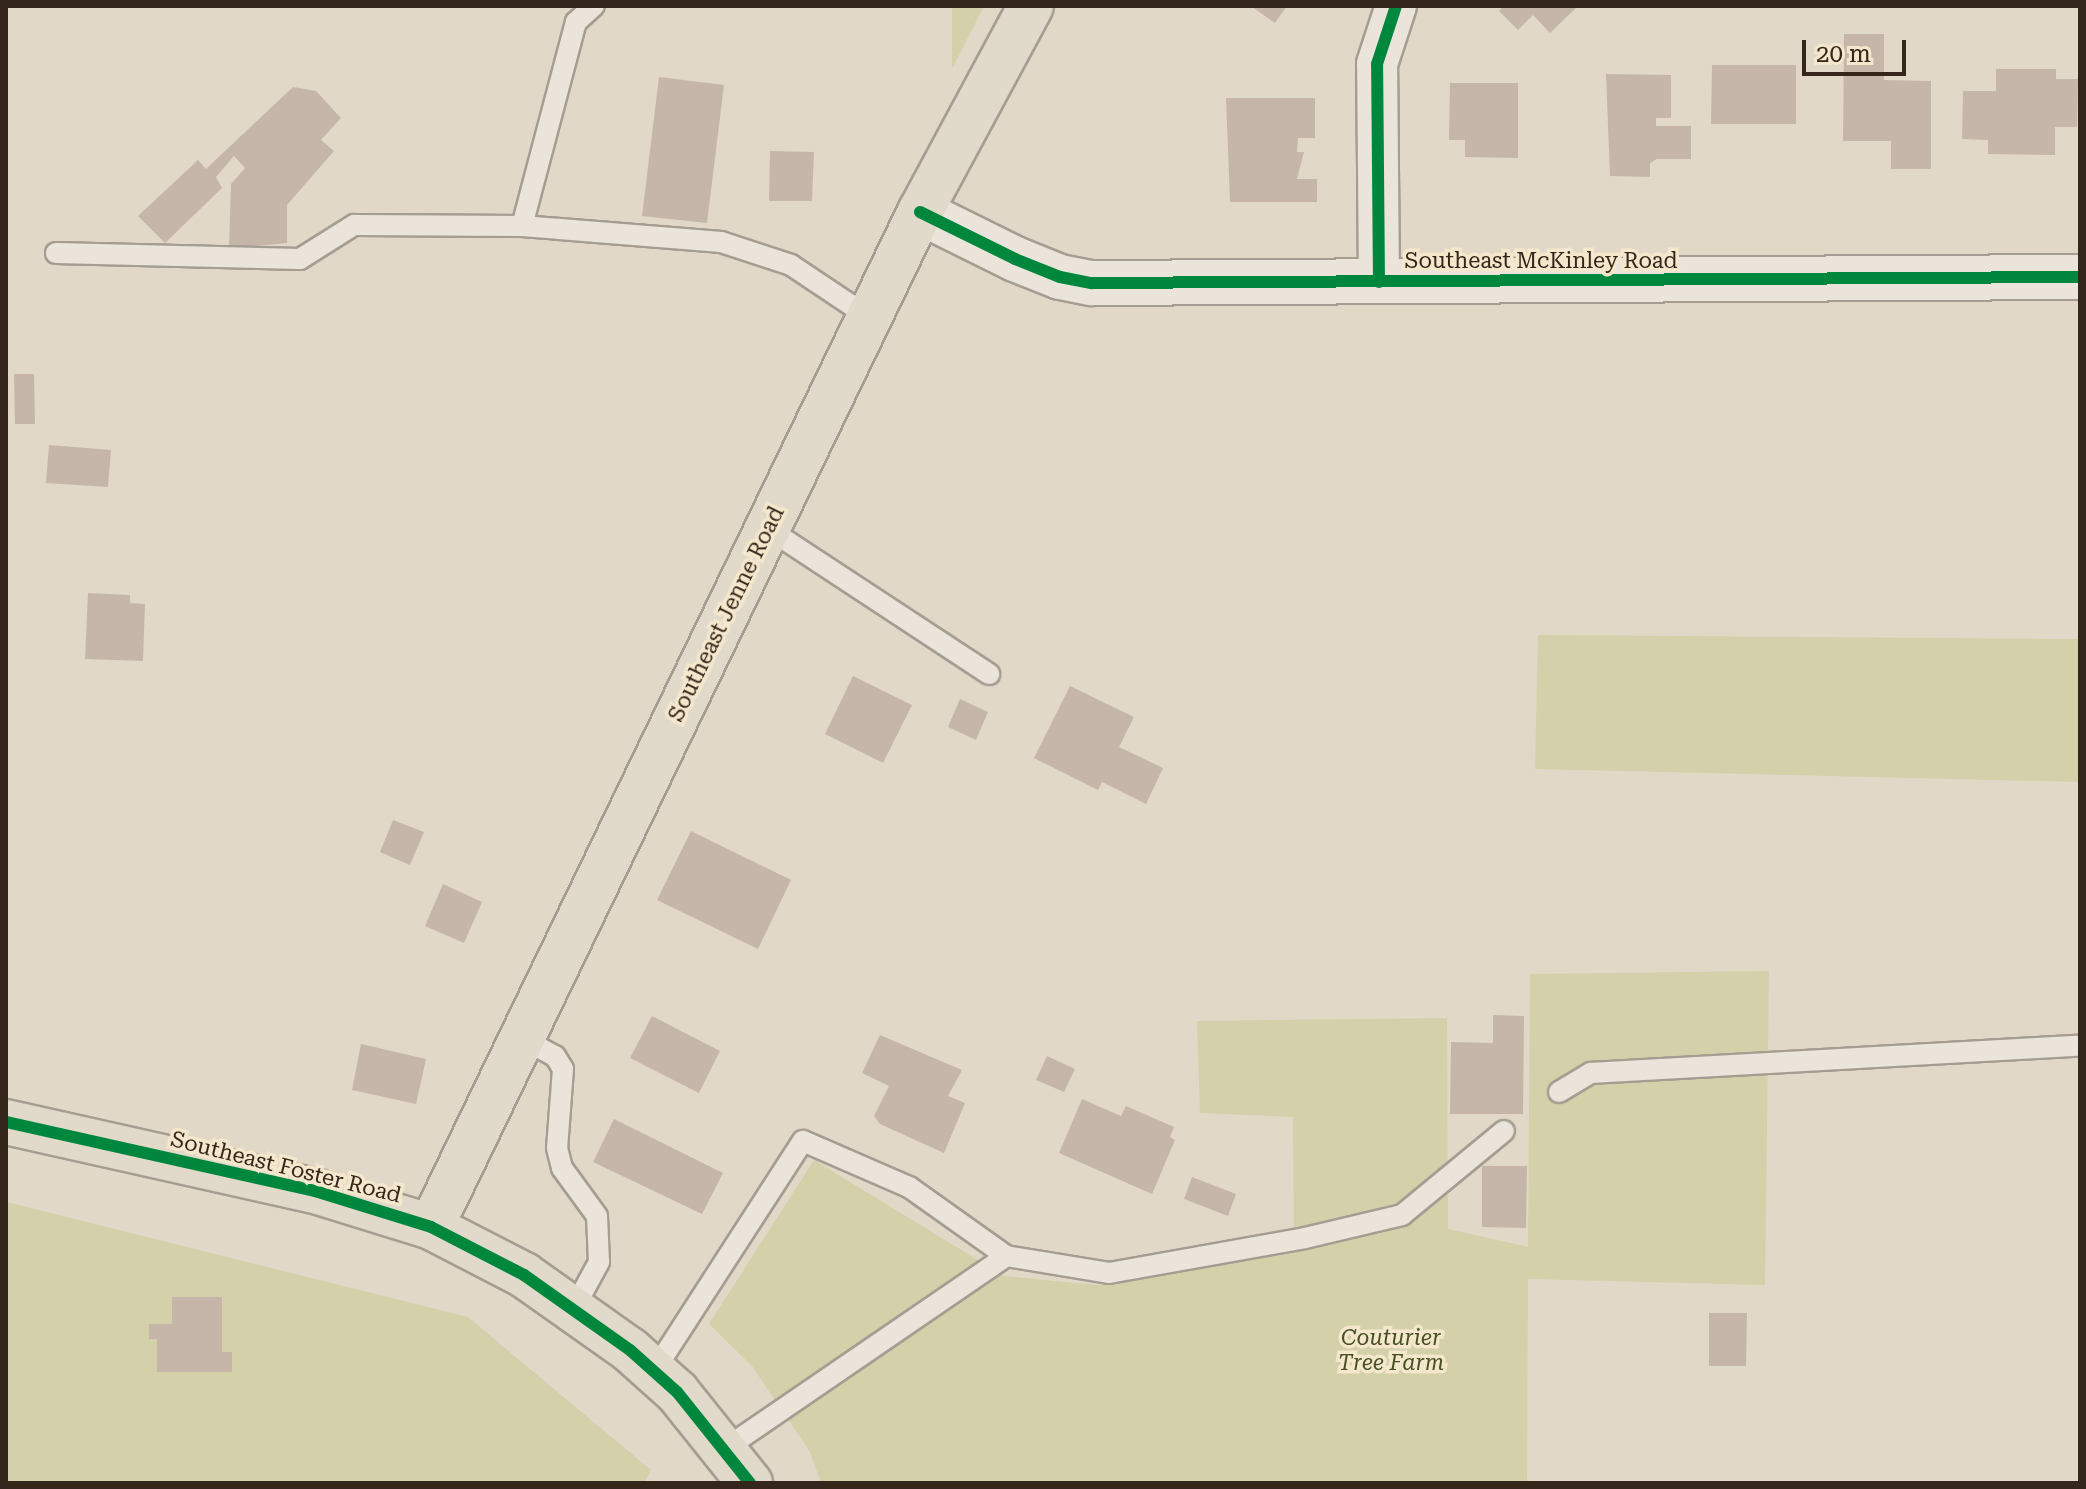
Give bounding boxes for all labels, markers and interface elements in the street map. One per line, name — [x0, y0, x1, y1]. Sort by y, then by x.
scale bar — [1806, 24, 1910, 74]
text: 20 m — [1816, 40, 1871, 68]
street label: Southeast McKinley Road — [1404, 248, 1678, 274]
street label: Southeast Jenne Road — [662, 502, 790, 726]
street label: Southeast Foster Road — [168, 1126, 404, 1208]
park label: Couturier Tree Farm — [1338, 1324, 1444, 1376]

